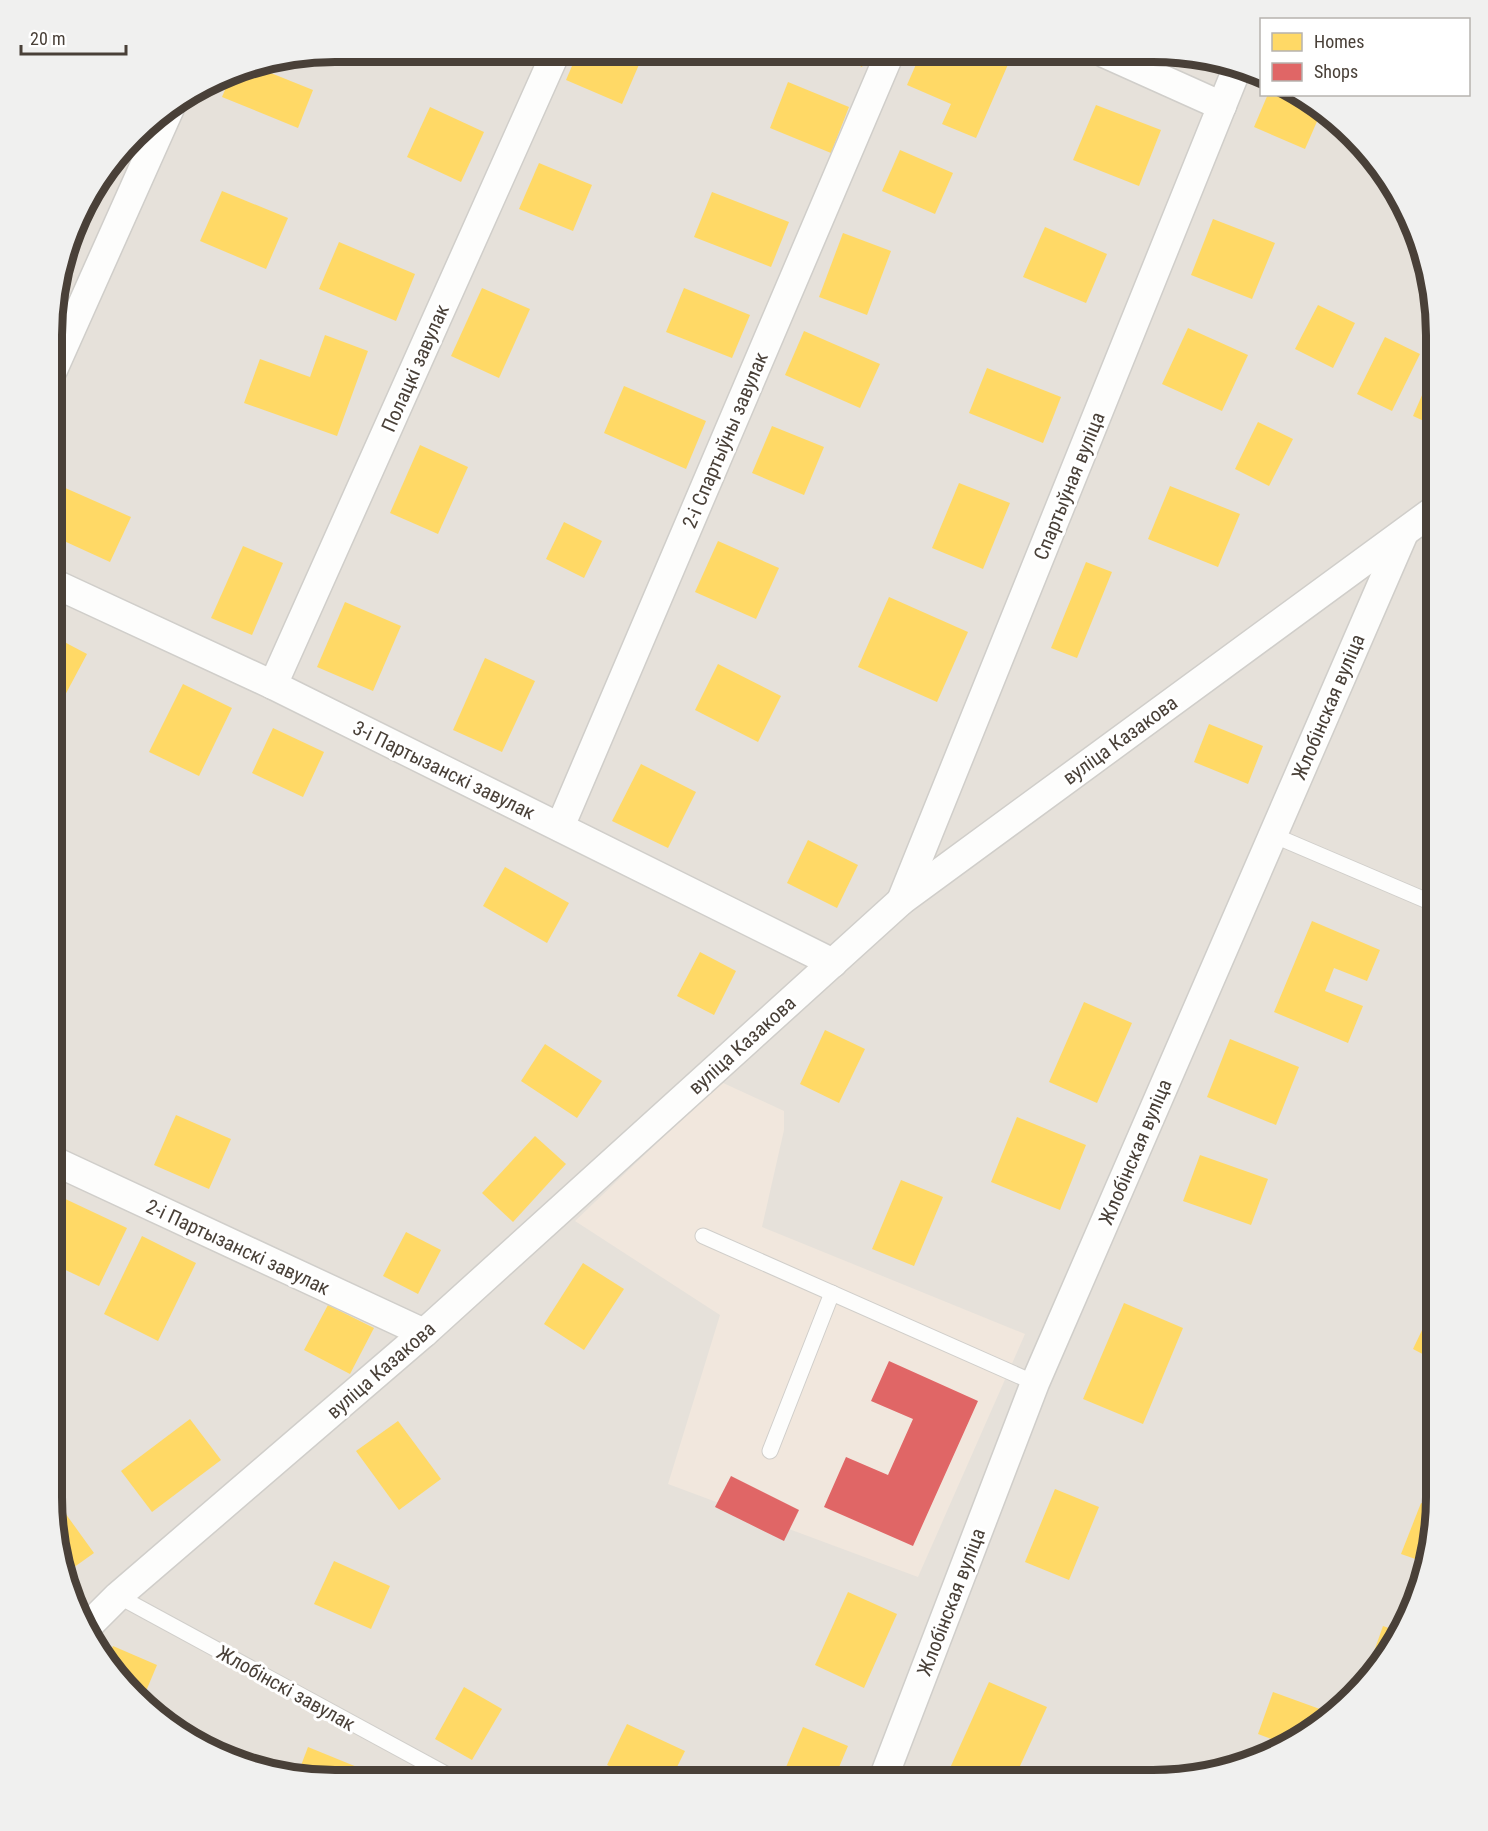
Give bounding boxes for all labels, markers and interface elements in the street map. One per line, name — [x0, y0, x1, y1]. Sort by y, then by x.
scale bar — [21, 18, 126, 56]
legend — [1260, 18, 1470, 96]
text: 20 m — [30, 28, 65, 49]
text: Homes — [1314, 31, 1364, 52]
text: Shops — [1314, 61, 1358, 82]
street label: Полацкі завулак — [376, 300, 454, 436]
street label: 2-і Спартыўны завулак — [677, 348, 773, 532]
street label: Спартыўная вуліца — [1028, 409, 1110, 563]
street label: Жлобінская вуліца — [1286, 630, 1370, 784]
street label: вуліца Казакова — [1058, 690, 1182, 790]
street label: 3-і Партызанскі завулак — [349, 715, 539, 825]
street label: вуліца Казакова — [684, 991, 800, 1099]
street label: Жлобінская вуліца — [1093, 1075, 1177, 1229]
street label: 2-і Партызанскі завулак — [142, 1194, 334, 1300]
street label: вуліца Казакова — [322, 1316, 440, 1424]
street label: Жлобінская вуліца — [912, 1525, 990, 1679]
street label: Жлобінскі завулак — [213, 1640, 360, 1736]

